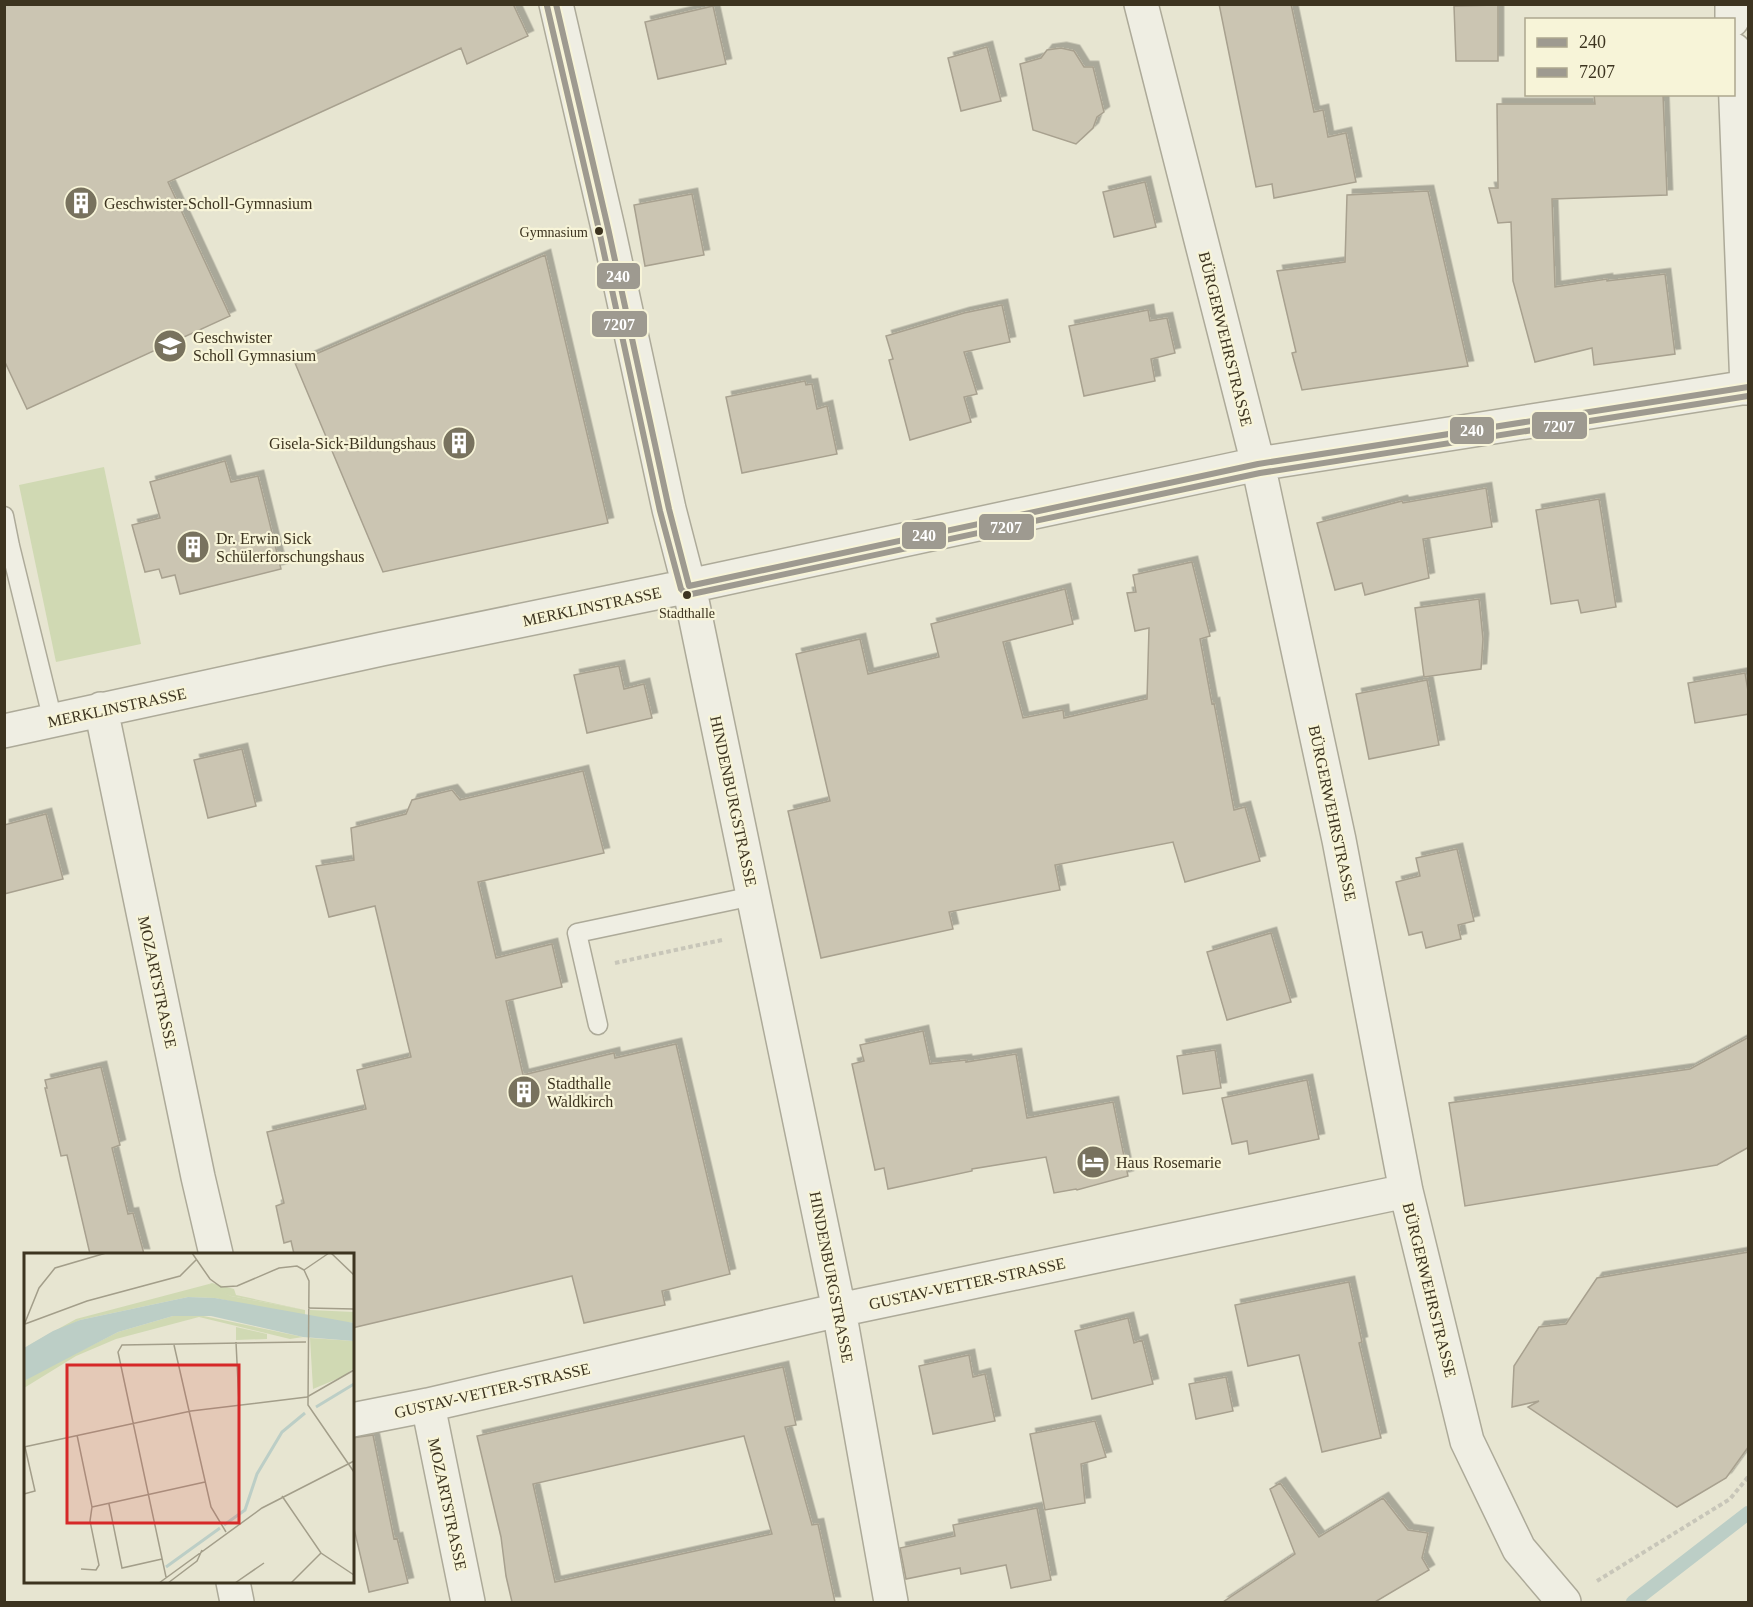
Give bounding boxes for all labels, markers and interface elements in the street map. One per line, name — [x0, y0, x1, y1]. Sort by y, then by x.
legend — [1525, 18, 1735, 96]
text: 240 — [1579, 32, 1606, 52]
text: 7207 — [1579, 62, 1615, 82]
building icon: Geschwister-Scholl-Gymnasium — [63, 185, 99, 221]
place label: Geschwister-Scholl-Gymnasium — [104, 195, 313, 213]
place label: Gymnasium — [520, 225, 588, 240]
marker: Gymnasium — [593, 225, 605, 237]
street label: BÜRGERWEHRSTRASSE — [1196, 250, 1255, 428]
line badge: 240 — [596, 262, 641, 290]
text: 240 — [606, 268, 630, 285]
line badge: 7207 — [591, 310, 648, 338]
text: 7207 — [603, 316, 635, 333]
school or university icon: Geschwister Scholl Gymnasium — [152, 328, 188, 364]
place label: Geschwister Scholl Gymnasium — [193, 329, 317, 365]
line badge: 7207 — [1531, 411, 1588, 440]
line badge: 240 — [1449, 416, 1495, 445]
text: 7207 — [1543, 418, 1575, 435]
text: 240 — [1460, 422, 1484, 439]
building icon: Gisela-Sick-Bildungshaus — [441, 425, 477, 461]
place label: Gisela-Sick-Bildungshaus — [269, 435, 436, 453]
line badge: 7207 — [978, 513, 1035, 541]
text: 7207 — [990, 519, 1022, 536]
line badge: 240 — [901, 521, 947, 550]
text: 240 — [912, 527, 936, 544]
building icon: Dr. Erwin Sick Schülerforschungshaus — [175, 529, 211, 565]
place label: Dr. Erwin Sick Schülerforschungshaus — [216, 530, 364, 566]
street label: MERKLINSTRASSE — [521, 583, 663, 629]
marker: Stadthalle — [681, 589, 693, 601]
place label: Stadthalle — [659, 606, 715, 621]
street label: MERKLINSTRASSE — [46, 684, 188, 730]
street label: HINDENBURGSTRASSE — [707, 714, 760, 888]
street label: BÜRGERWEHRSTRASSE — [1306, 724, 1359, 903]
street label: MOZARTSTRASSE — [135, 914, 180, 1050]
building icon: Stadthalle Waldkirch — [506, 1074, 542, 1110]
place label: Stadthalle Waldkirch — [547, 1075, 613, 1110]
hotel icon: Haus Rosemarie — [1075, 1144, 1111, 1180]
place label: Haus Rosemarie — [1116, 1154, 1221, 1171]
street label: HINDENBURGSTRASSE — [807, 1190, 856, 1364]
street label: BÜRGERWEHRSTRASSE — [1400, 1201, 1459, 1379]
inset map — [24, 1253, 354, 1583]
street label: GUSTAV-VETTER-STRASSE — [867, 1254, 1067, 1313]
street label: GUSTAV-VETTER-STRASSE — [393, 1360, 592, 1421]
street label: MOZARTSTRASSE — [425, 1436, 470, 1572]

